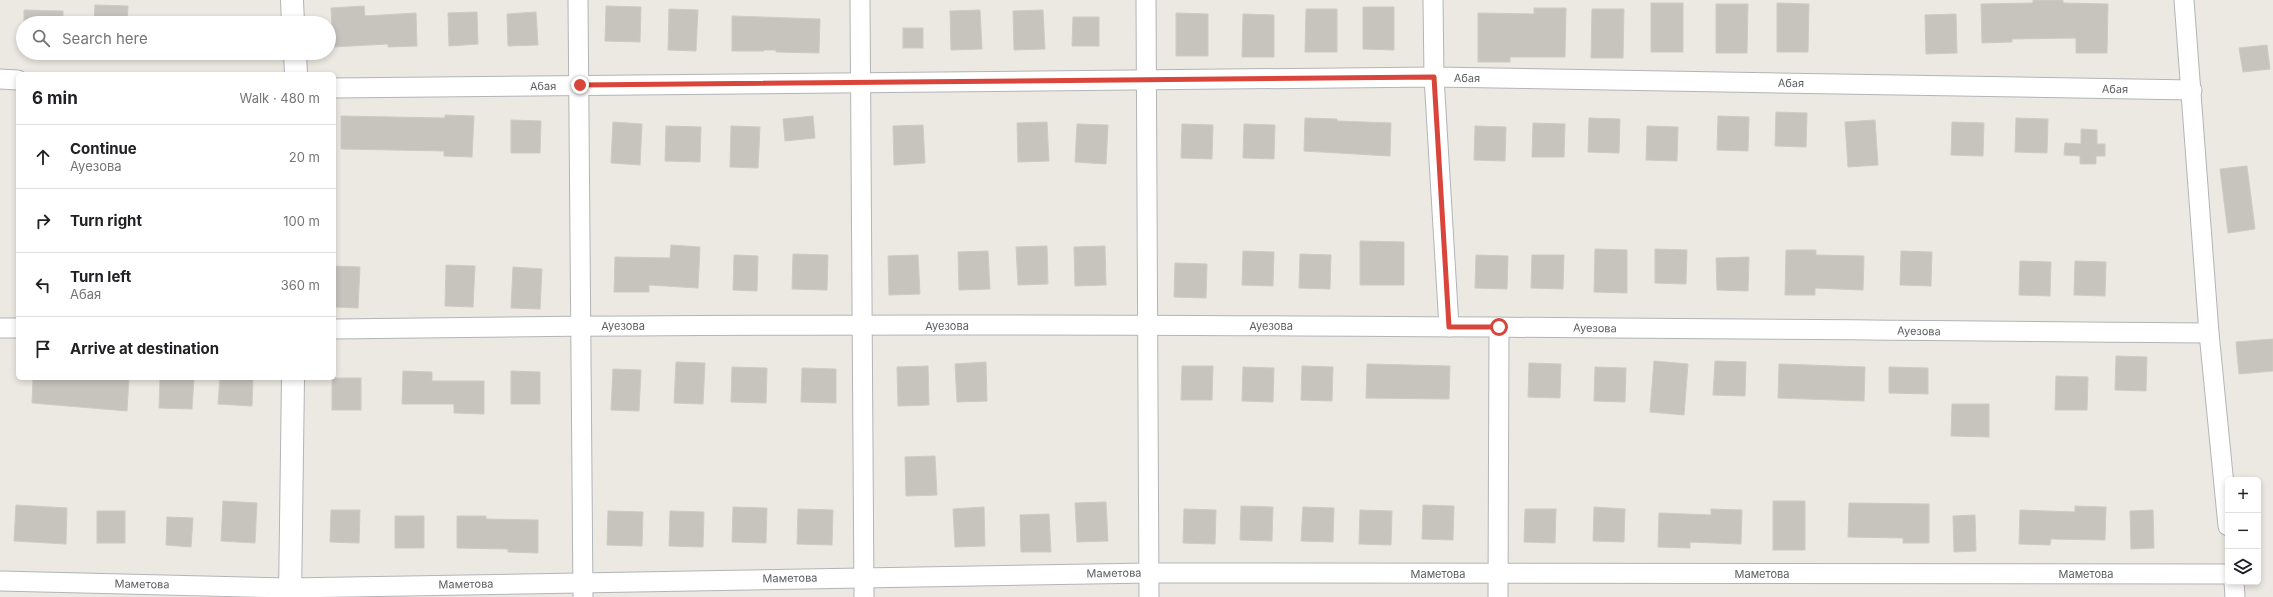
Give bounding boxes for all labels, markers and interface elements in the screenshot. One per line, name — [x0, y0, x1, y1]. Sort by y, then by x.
search box — [16, 16, 336, 60]
icon: search — [30, 27, 52, 49]
text: Search here — [62, 29, 148, 48]
street label: Абая — [1454, 71, 1480, 85]
route end — [571, 76, 589, 94]
street label: Абая — [1778, 76, 1804, 90]
street label: Абая — [530, 79, 556, 93]
street label: Абая — [2102, 82, 2128, 96]
text: 6 min — [32, 88, 78, 108]
text: Walk · 480 m — [240, 90, 320, 106]
text: Continue — [70, 139, 137, 158]
icon: ahead — [32, 146, 54, 168]
text: 20 m — [289, 149, 320, 165]
text: Ауезова — [70, 158, 122, 174]
icon: right — [32, 210, 54, 232]
text: Turn right — [70, 211, 142, 230]
text: 100 m — [283, 213, 320, 229]
text: Turn left — [70, 267, 131, 286]
icon: left — [32, 274, 54, 296]
text: 360 m — [281, 277, 320, 293]
text: Абая — [70, 286, 101, 302]
route start — [1490, 318, 1508, 336]
street label: Ауезова — [601, 319, 645, 333]
street label: Ауезова — [925, 319, 969, 333]
street label: Ауезова — [1249, 319, 1293, 333]
street label: Ауезова — [1573, 321, 1617, 335]
street label: Ауезова — [1897, 324, 1941, 338]
icon: arrive — [32, 338, 54, 360]
text: Arrive at destination — [70, 339, 219, 358]
map controls — [2225, 477, 2261, 585]
button: + — [2225, 477, 2261, 513]
button: − — [2225, 513, 2261, 549]
button: layers — [2225, 549, 2261, 585]
street label: Маметова — [1086, 566, 1142, 580]
street label: Маметова — [1411, 567, 1465, 581]
street label: Маметова — [1735, 567, 1789, 581]
street label: Маметова — [2059, 567, 2113, 581]
street label: Маметова — [762, 571, 818, 585]
street label: Маметова — [114, 577, 170, 591]
street label: Маметова — [438, 577, 494, 591]

